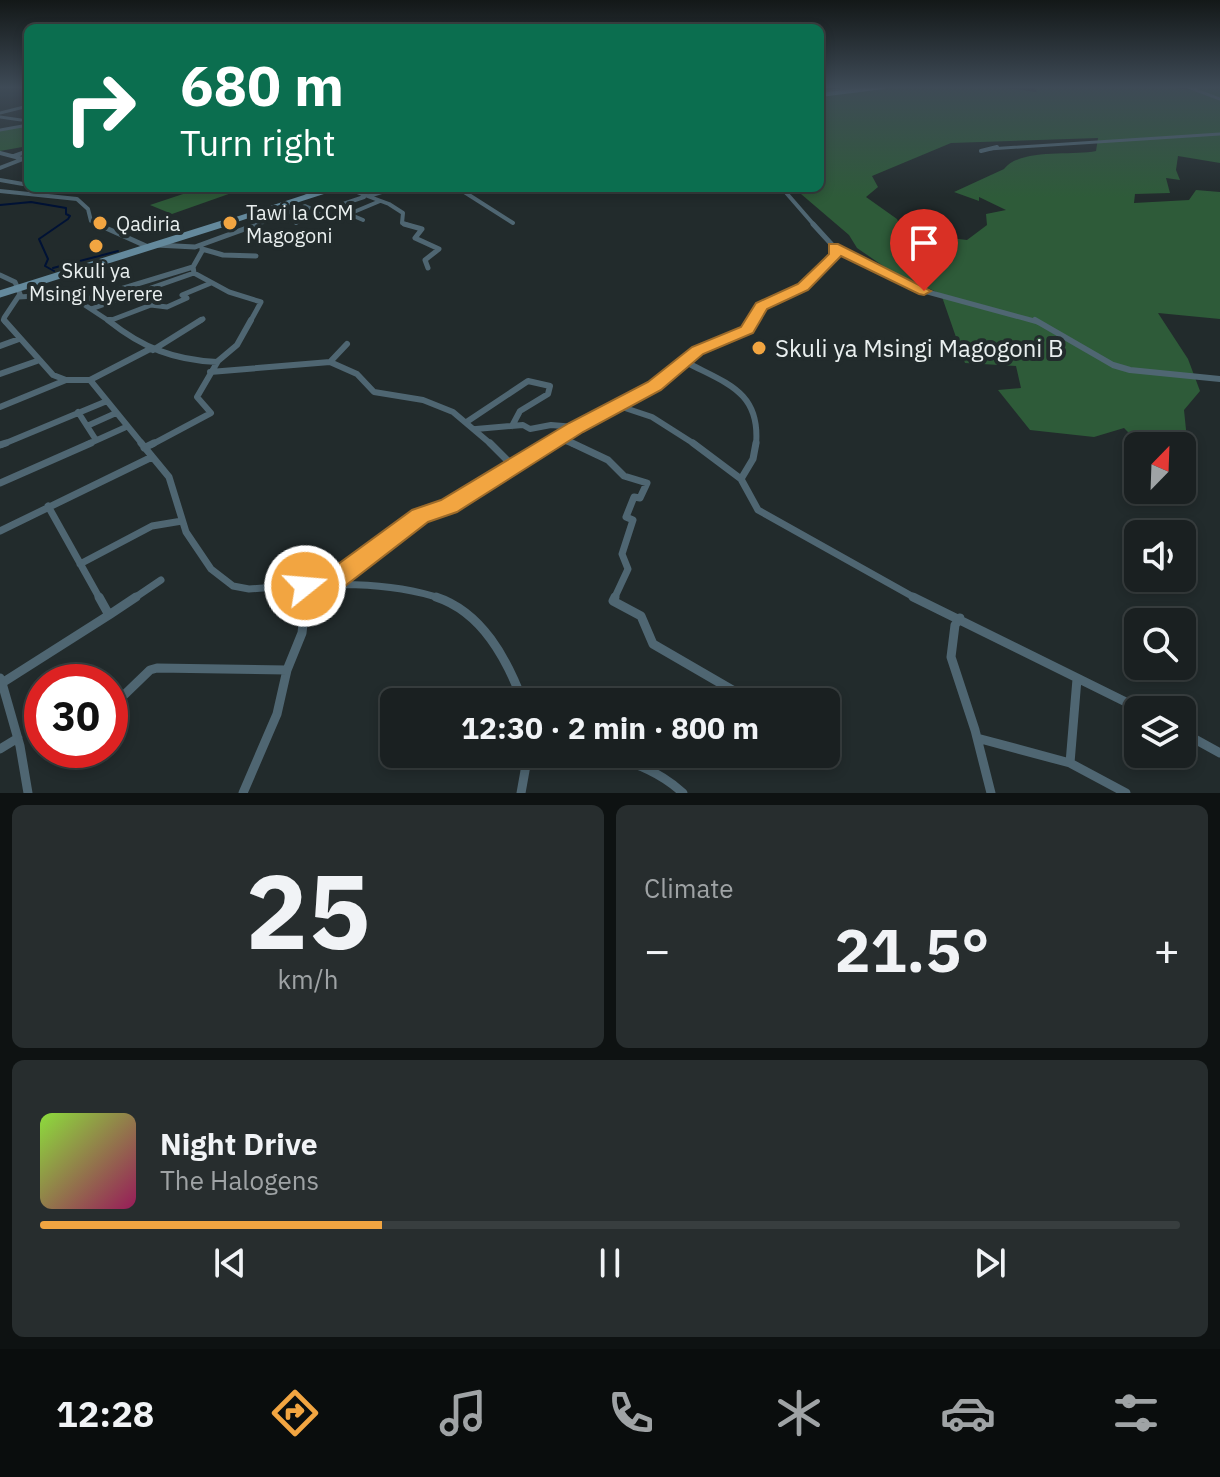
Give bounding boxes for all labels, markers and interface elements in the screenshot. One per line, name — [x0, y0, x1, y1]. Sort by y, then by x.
text: 680 m — [180, 49, 344, 121]
icon: right — [48, 56, 152, 160]
text: Turn right — [180, 119, 336, 166]
place label: Tawi la CCM Magogoni — [246, 199, 353, 249]
pin — [890, 209, 958, 291]
place label: Qadiria — [116, 210, 181, 237]
marker: Qadiria — [91, 214, 109, 232]
marker: Tawi la CCM Magogoni — [221, 214, 239, 232]
icon: arrive — [902, 221, 946, 265]
marker: Skuli ya Msingi Nyerere — [87, 237, 105, 255]
place label: Skuli ya Msingi Nyerere — [29, 257, 163, 307]
place label: Skuli ya Msingi Magogoni B — [775, 332, 1064, 364]
marker: Skuli ya Msingi Magogoni B — [750, 339, 768, 357]
north arrow — [1124, 432, 1196, 504]
map controls — [1124, 432, 1196, 768]
button: sound — [1124, 520, 1196, 592]
position arrow — [263, 544, 347, 628]
button: search — [1124, 608, 1196, 680]
speed limit sign: 30 — [24, 664, 128, 768]
button: layers — [1124, 696, 1196, 768]
text: 12:30 · 2 min · 800 m — [461, 708, 759, 747]
text: 25 — [246, 842, 370, 978]
text: Climate — [644, 871, 734, 905]
text: 21.5° — [835, 910, 989, 989]
text: − — [644, 921, 670, 978]
text: + — [1154, 921, 1180, 978]
text: km/h — [277, 962, 339, 996]
text: Night Drive — [160, 1124, 318, 1163]
text: The Halogens — [160, 1163, 319, 1197]
icon: previous — [208, 1241, 252, 1285]
icon: pause — [588, 1241, 632, 1285]
icon: next — [968, 1241, 1012, 1285]
icon: directions — [267, 1385, 323, 1441]
icon: music — [435, 1385, 491, 1441]
icon: phone — [603, 1385, 659, 1441]
icon: climate — [771, 1385, 827, 1441]
icon: car — [940, 1385, 996, 1441]
icon: filters — [1108, 1385, 1164, 1441]
text: 12:28 — [56, 1390, 154, 1437]

